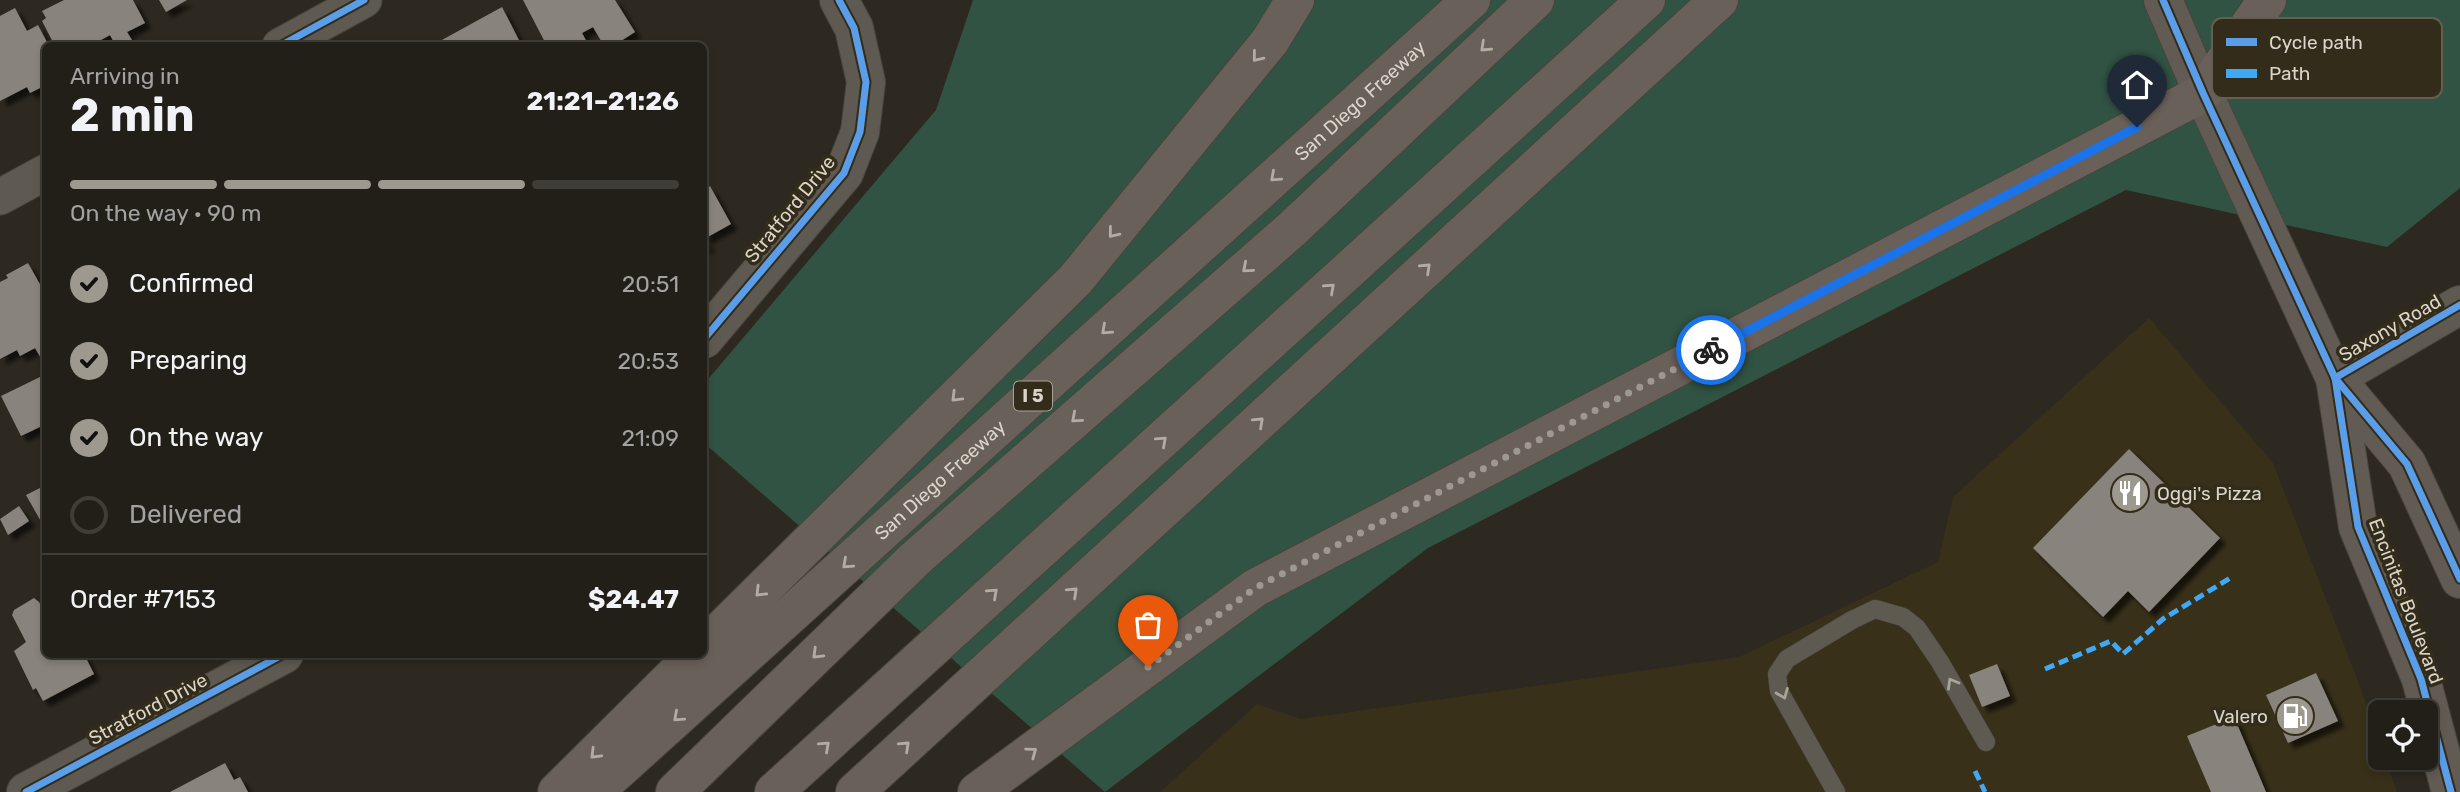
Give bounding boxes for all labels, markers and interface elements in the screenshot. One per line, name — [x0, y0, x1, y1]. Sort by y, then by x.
legend — [2212, 18, 2442, 98]
text: Cycle path — [2269, 31, 2363, 54]
street label: San Diego Freeway — [1290, 35, 1430, 165]
one-way arrow — [1480, 38, 1493, 51]
one-way arrow — [1253, 48, 1265, 61]
pin — [2107, 55, 2167, 127]
text: Arriving in — [70, 62, 180, 90]
text: Path — [2269, 62, 2310, 85]
icon: home — [2118, 66, 2156, 104]
text: 21:21–21:26 — [526, 86, 679, 117]
text: 2 min — [70, 88, 195, 143]
street label: Stratford Drive — [740, 151, 840, 267]
one-way arrow — [1270, 169, 1283, 181]
text: On the way · 90 m — [70, 199, 261, 227]
one-way arrow — [1109, 225, 1122, 237]
one-way arrow — [1242, 260, 1255, 272]
one-way arrow — [1418, 264, 1431, 276]
icon: check — [70, 265, 108, 303]
text: Confirmed — [129, 268, 254, 299]
text: 20:51 — [622, 270, 679, 298]
one-way arrow — [1322, 283, 1335, 296]
street label: Saxony Road — [2335, 290, 2445, 366]
courier — [1676, 315, 1746, 385]
one-way arrow — [1102, 321, 1115, 334]
icon: bike — [1692, 331, 1730, 369]
icon: check — [70, 342, 108, 380]
text: Preparing — [129, 345, 247, 376]
text: 20:53 — [618, 347, 679, 375]
road number: I 5 — [1014, 382, 1052, 410]
one-way arrow — [952, 389, 965, 402]
one-way arrow — [1071, 410, 1084, 422]
street label: San Diego Freeway — [870, 415, 1010, 545]
one-way arrow — [1251, 417, 1264, 430]
icon: check — [70, 419, 108, 457]
text: On the way — [129, 422, 263, 453]
text: 21:09 — [622, 424, 679, 452]
one-way arrow — [1154, 436, 1167, 449]
restaurant icon: Oggi's Pizza — [2109, 472, 2151, 514]
place label: Oggi's Pizza — [2157, 482, 2262, 505]
text: Delivered — [129, 499, 242, 530]
street label: Encinitas Boulevard — [2364, 515, 2448, 687]
one-way arrow — [842, 556, 855, 568]
one-way arrow — [755, 583, 768, 596]
text: Order #7153 — [70, 584, 216, 615]
text: $24.47 — [588, 584, 679, 615]
one-way arrow — [1065, 588, 1078, 600]
one-way arrow — [985, 589, 998, 602]
pin — [1118, 595, 1178, 667]
icon: bag — [1129, 606, 1167, 644]
one-way arrow — [812, 646, 825, 659]
street label: Stratford Drive — [85, 668, 211, 750]
one-way arrow — [1947, 677, 1960, 690]
one-way arrow — [1775, 687, 1789, 700]
fuel station icon: Valero — [2274, 695, 2316, 737]
map controls — [2368, 700, 2438, 770]
button: locate — [2368, 700, 2438, 770]
place label: Valero — [2213, 705, 2268, 728]
one-way arrow — [673, 708, 686, 721]
one-way arrow — [817, 742, 830, 754]
one-way arrow — [897, 742, 910, 754]
one-way arrow — [590, 746, 603, 759]
one-way arrow — [1024, 747, 1037, 760]

